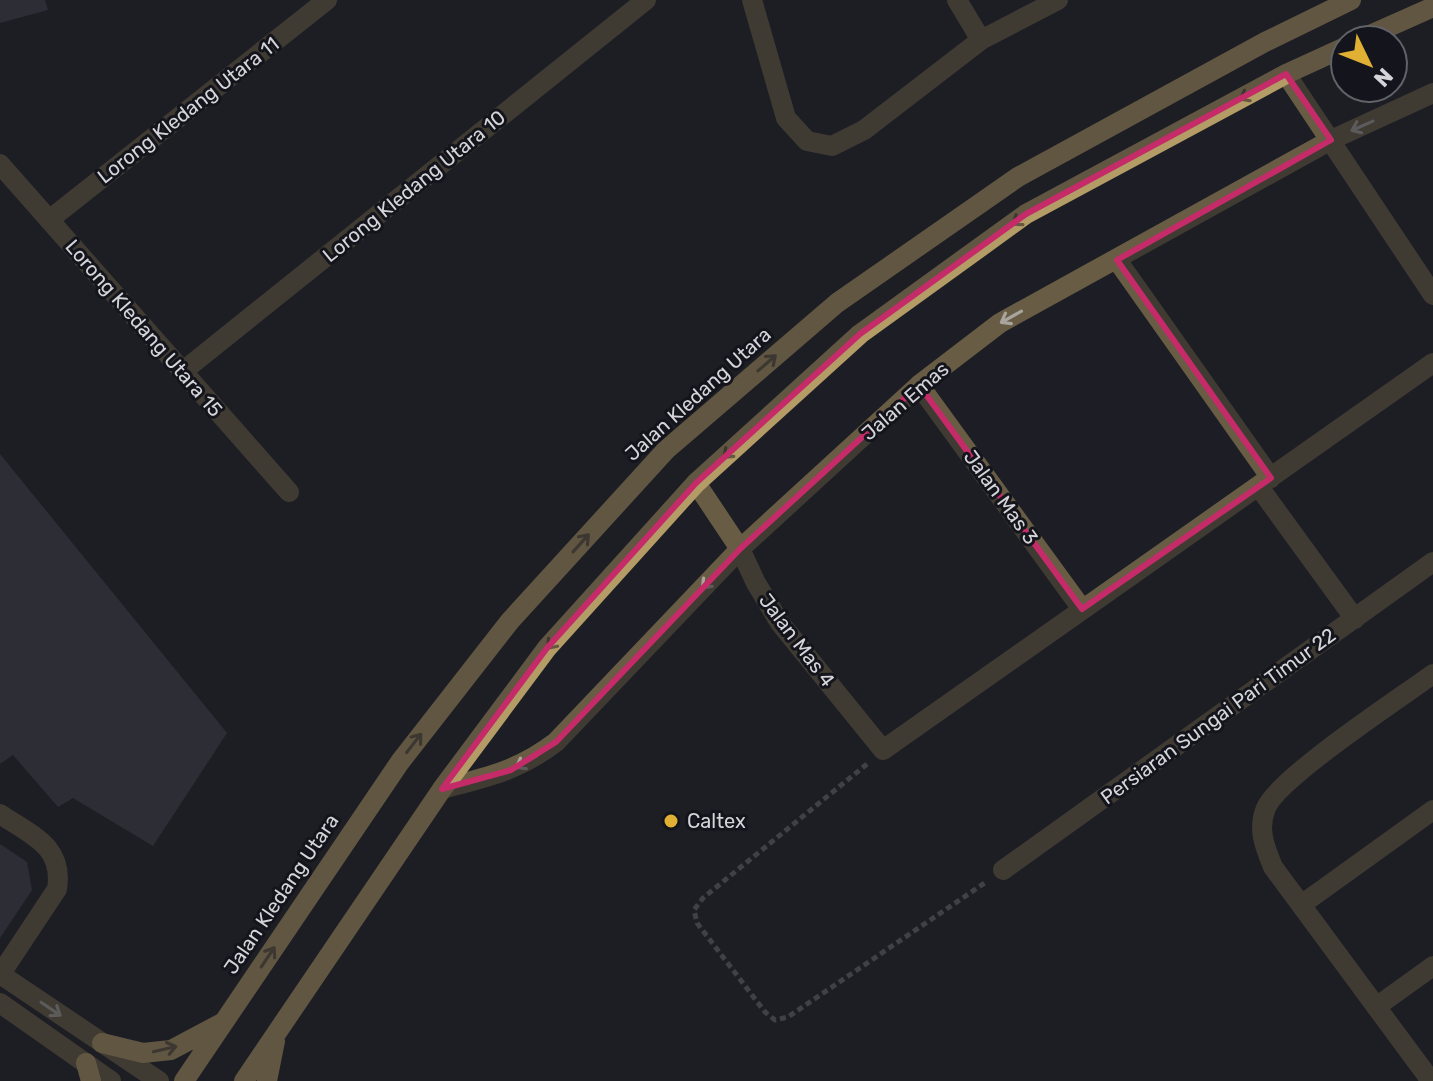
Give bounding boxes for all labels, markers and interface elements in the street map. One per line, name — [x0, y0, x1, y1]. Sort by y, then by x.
north arrow — [1329, 24, 1409, 104]
street label: Lorong Kledang Utara 11 — [92, 32, 284, 188]
text: N — [1368, 62, 1399, 92]
one-way arrow — [1239, 86, 1262, 102]
street label: Lorong Kledang Utara 10 — [318, 105, 510, 267]
one-way arrow — [1350, 119, 1375, 134]
one-way arrow — [1011, 210, 1034, 226]
street label: Lorong Kledang Utara 15 — [60, 234, 228, 422]
one-way arrow — [1000, 310, 1023, 326]
street label: Jalan Kledang Utara — [620, 322, 776, 466]
one-way arrow — [757, 354, 777, 372]
street label: Jalan Emas — [856, 357, 954, 445]
one-way arrow — [722, 441, 742, 459]
street label: Jalan Mas 3 — [959, 445, 1043, 549]
one-way arrow — [571, 534, 589, 554]
one-way arrow — [701, 570, 720, 590]
street label: Jalan Mas 4 — [754, 588, 840, 692]
street label: Persiaran Sungai Pari Timur 22 — [1096, 623, 1340, 809]
one-way arrow — [546, 630, 564, 650]
one-way arrow — [406, 733, 423, 754]
one-way arrow — [515, 754, 538, 770]
street label: Jalan Kledang Utara — [219, 809, 343, 979]
place label: Caltex — [687, 809, 746, 833]
marker: Caltex — [662, 812, 680, 830]
one-way arrow — [259, 947, 276, 969]
one-way arrow — [40, 1001, 62, 1017]
one-way arrow — [152, 1040, 178, 1055]

